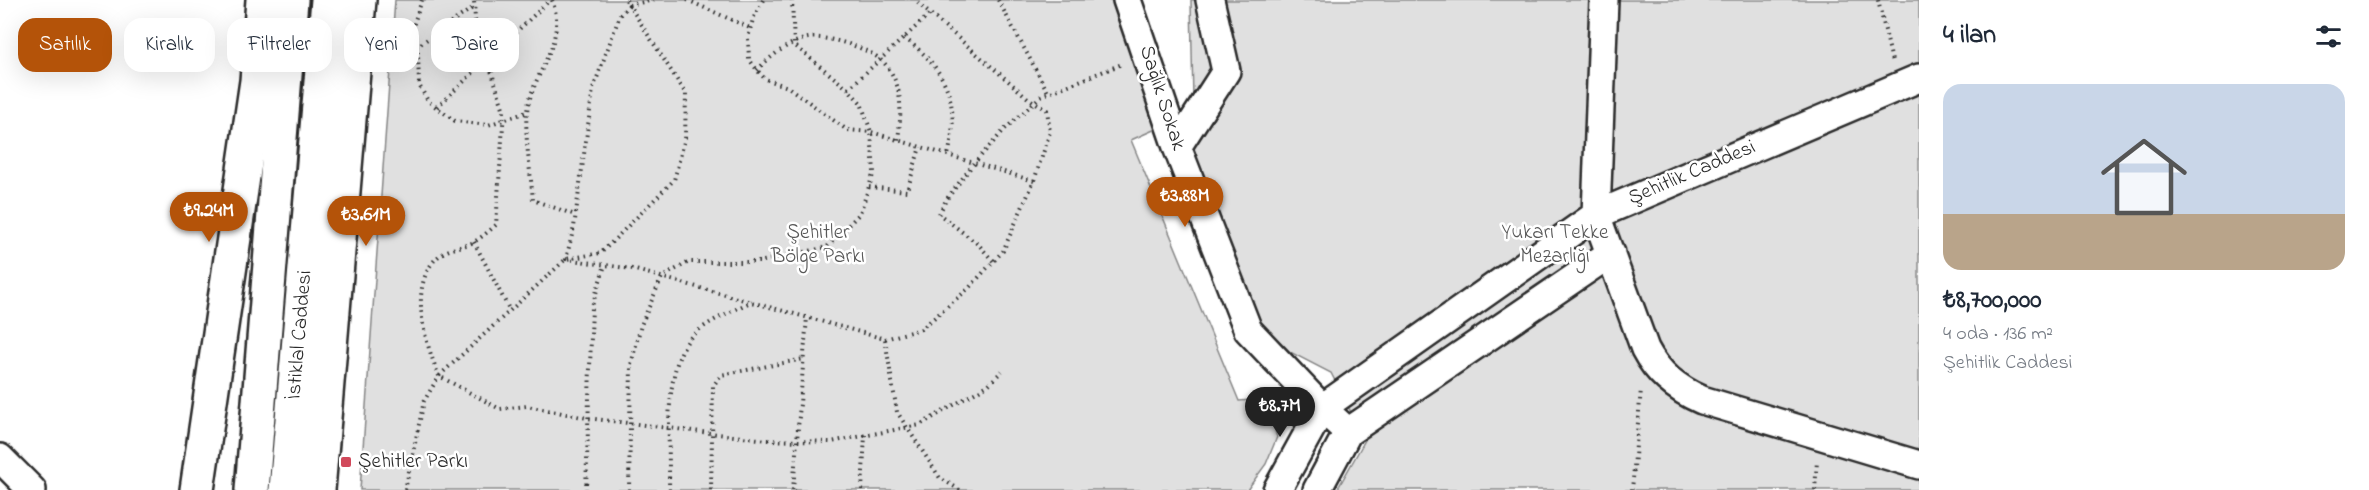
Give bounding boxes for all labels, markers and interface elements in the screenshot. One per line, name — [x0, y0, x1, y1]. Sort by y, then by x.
text: 4 ilan — [1943, 17, 1996, 55]
chip: Satılık — [18, 18, 112, 72]
chip: Kiralık — [124, 18, 215, 72]
chip: Filtreler — [227, 18, 332, 72]
chip: Yeni — [344, 18, 419, 72]
chip: Daire — [431, 18, 519, 72]
icon: filters — [2312, 20, 2345, 53]
street label: Sağlık Sokak — [1129, 42, 1193, 156]
icon: home — [2090, 123, 2198, 231]
street label: Şehitlik Caddesi — [1624, 133, 1760, 213]
pin: ₺3.88M — [1136, 177, 1234, 228]
text: ₺3.88M — [1160, 182, 1210, 211]
pin: ₺9.24M — [160, 192, 258, 243]
pin: ₺3.61M — [317, 196, 415, 247]
text: ₺9.24M — [184, 197, 234, 226]
text: ₺3.61M — [341, 201, 391, 230]
park label: Şehitler Bölge Parkı — [770, 218, 865, 274]
park label: Yukarı Tekke Mezarlığı — [1502, 218, 1609, 274]
street label: İstiklal Caddesi — [279, 269, 321, 401]
text: ₺8,700,000 — [1943, 282, 2042, 320]
text: 4 oda · 136 m² — [1943, 320, 2053, 349]
text: Şehitlik Caddesi — [1943, 349, 2072, 378]
pin: ₺8.7M — [1238, 387, 1322, 438]
text: ₺8.7M — [1259, 392, 1301, 421]
place label: Şehitler Parkı — [358, 447, 468, 477]
marker: Şehitler Parkı — [339, 455, 353, 469]

